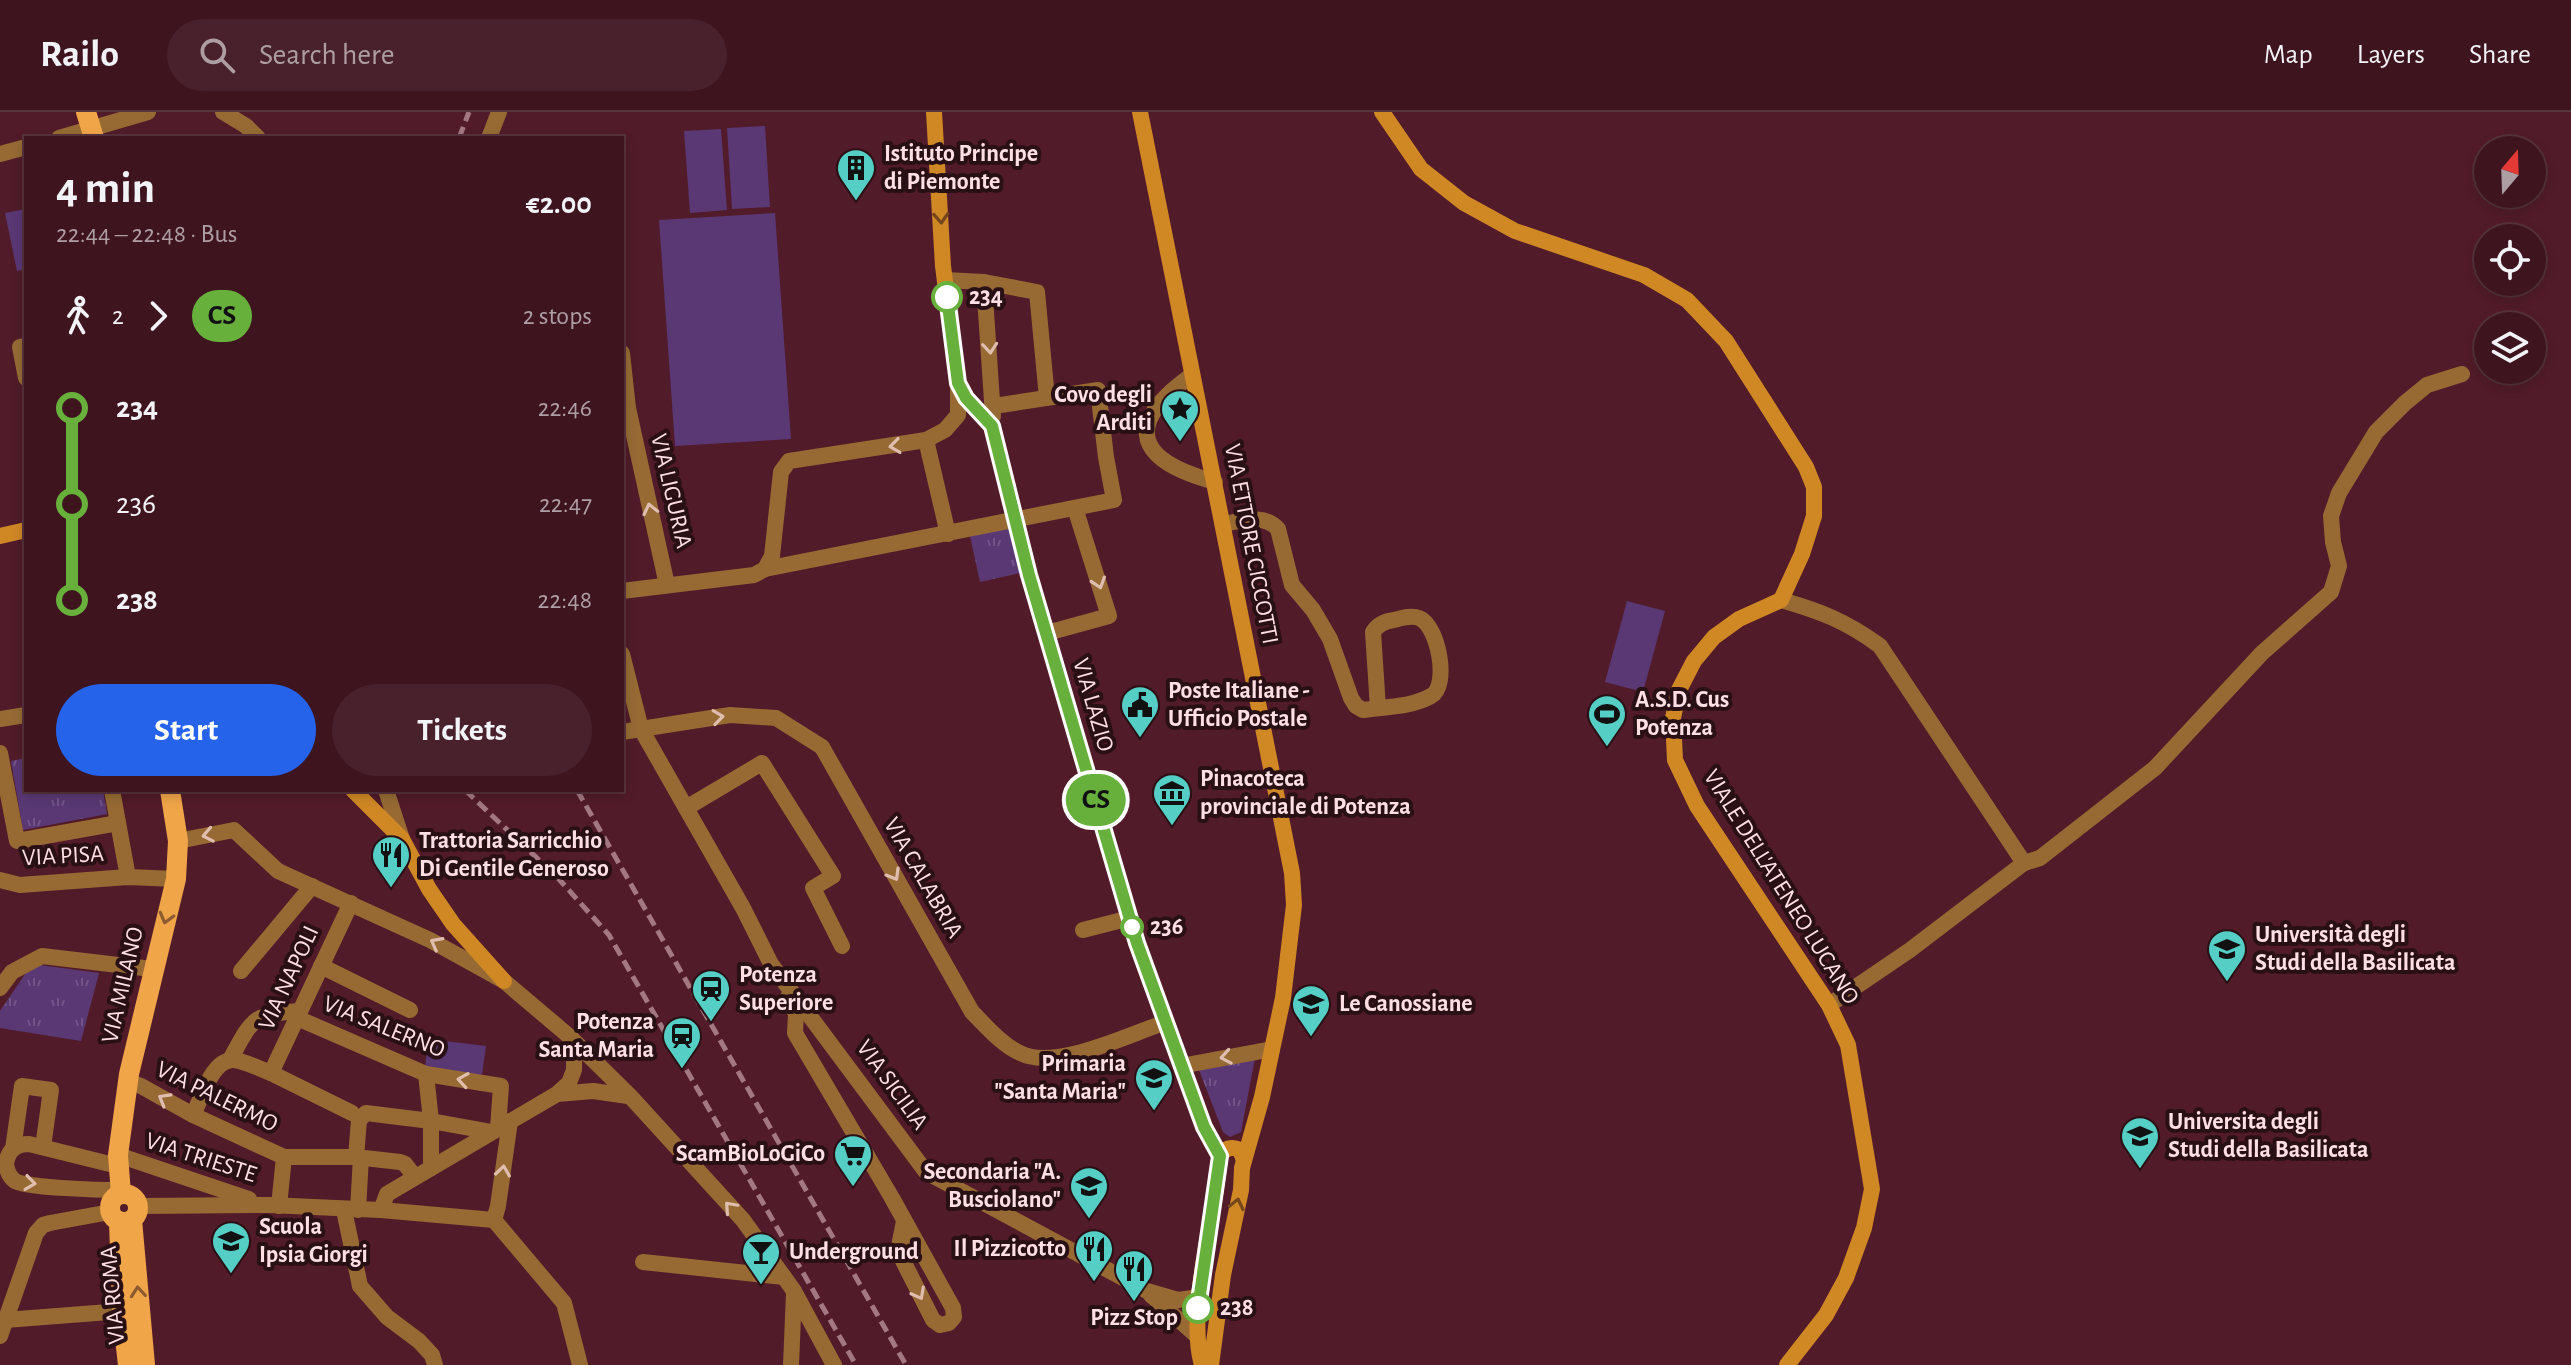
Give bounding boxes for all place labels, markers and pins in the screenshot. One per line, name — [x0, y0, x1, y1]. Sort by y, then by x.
place label: Istituto Principe di Piemonte — [884, 142, 1038, 194]
building icon: Istituto Principe di Piemonte — [835, 147, 877, 202]
marker: 234 — [932, 282, 962, 312]
place label: 234 — [969, 285, 1003, 309]
place label: Covo degli Arditi — [1054, 383, 1152, 435]
place icon: Covo degli Arditi — [1159, 388, 1201, 443]
place label: Poste Italiane - Ufficio Postale — [1168, 679, 1310, 731]
public building icon: Poste Italiane - Ufficio Postale — [1119, 684, 1161, 739]
place label: A.S.D. Cus Potenza — [1635, 688, 1729, 740]
sports icon: A.S.D. Cus Potenza — [1586, 693, 1628, 748]
place label: Pinacoteca provinciale di Potenza — [1200, 767, 1411, 819]
museum icon: Pinacoteca provinciale di Potenza — [1151, 772, 1193, 827]
place label: Trattoria Sarricchio Di Gentile Generoso — [419, 829, 609, 881]
restaurant icon: Trattoria Sarricchio Di Gentile Generoso — [370, 834, 412, 889]
place label: 236 — [1150, 915, 1183, 939]
marker: 236 — [1121, 916, 1143, 938]
place label: Università degli Studi della Basilicata — [2255, 923, 2455, 975]
school or university icon: Università degli Studi della Basilicata — [2206, 928, 2248, 983]
place label: Potenza Superiore — [739, 963, 833, 1015]
station icon: Potenza Superiore — [690, 968, 732, 1023]
school or university icon: Le Canossiane — [1290, 983, 1332, 1038]
place label: Le Canossiane — [1339, 992, 1473, 1016]
place label: Potenza Santa Maria — [539, 1010, 654, 1062]
station icon: Potenza Santa Maria — [661, 1015, 703, 1070]
place label: Primaria "Santa Maria" — [994, 1052, 1126, 1104]
school or university icon: Primaria "Santa Maria" — [1133, 1057, 1175, 1112]
place label: Universita degli Studi della Basilicata — [2168, 1110, 2368, 1162]
school or university icon: Universita degli Studi della Basilicata — [2119, 1115, 2161, 1170]
supermarket icon: ScamBioLoGiCo — [832, 1133, 874, 1188]
place label: ScamBioLoGiCo — [676, 1142, 825, 1166]
place label: Secondaria "A. Busciolano" — [923, 1160, 1061, 1212]
school or university icon: Secondaria "A. Busciolano" — [1068, 1165, 1110, 1220]
place label: Scuola Ipsia Giorgi — [259, 1215, 368, 1267]
school or university icon: Scuola Ipsia Giorgi — [210, 1220, 252, 1275]
restaurant icon: Il Pizzicotto — [1073, 1228, 1115, 1283]
bar icon: Underground — [740, 1231, 782, 1286]
place label: Il Pizzicotto — [953, 1237, 1066, 1261]
place label: Underground — [789, 1240, 919, 1264]
restaurant icon: Pizz Stop — [1113, 1248, 1155, 1303]
marker: 238 — [1183, 1293, 1213, 1323]
place label: 238 — [1220, 1296, 1253, 1320]
place label: Pizz Stop — [1090, 1306, 1178, 1330]

